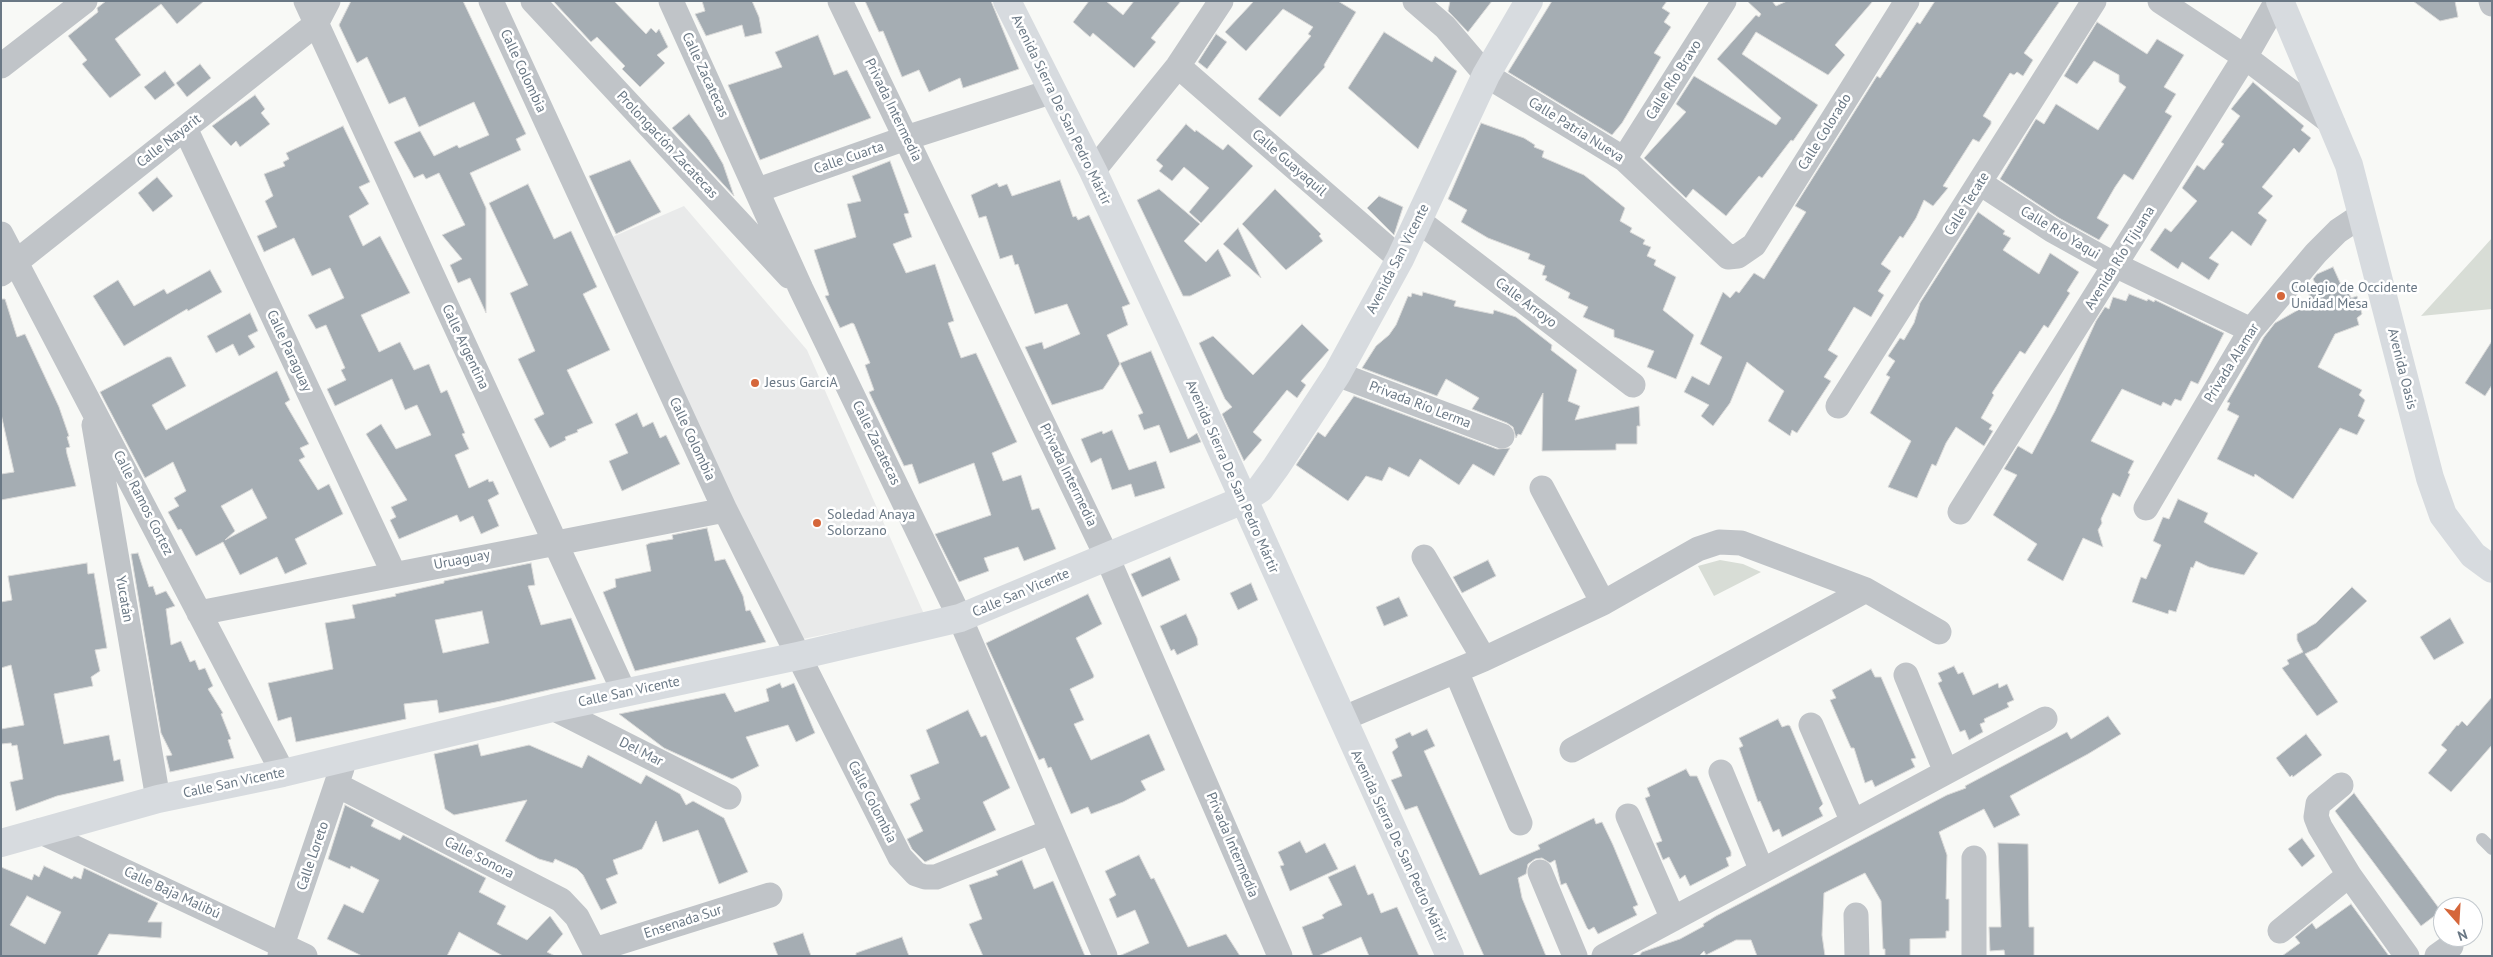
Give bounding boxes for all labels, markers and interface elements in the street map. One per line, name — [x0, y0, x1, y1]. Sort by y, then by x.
street label: Avenida Sierra De San Pedro Mártir — [1007, 12, 1115, 208]
street label: Calle Colombia — [496, 27, 550, 115]
street label: Calle Zacatecas — [678, 30, 732, 120]
street label: Calle Río Bravo — [1643, 37, 1705, 123]
street label: Privada Intermedia — [861, 56, 925, 164]
street label: Prolongación Zacatecas — [613, 88, 721, 202]
street label: Calle Colorado — [1795, 91, 1855, 173]
street label: Calle Patria Nueva — [1525, 94, 1627, 166]
street label: Calle Nayarit — [134, 111, 204, 171]
street label: Calle Guayaquil — [1248, 126, 1330, 200]
street label: Calle Cuarta — [812, 138, 886, 178]
street label: Calle Tecate — [1941, 169, 1993, 239]
street label: Avenida San Vicente — [1363, 201, 1433, 317]
street label: Calle Río Yaqui — [2017, 203, 2103, 263]
street label: Avenida Río Tijuana — [2081, 203, 2159, 313]
street label: Calle Arroyo — [1492, 274, 1560, 332]
place label: Colegio de Occidente Unidad Mesa — [2291, 280, 2418, 312]
marker: Colegio de Occidente Unidad Mesa — [2275, 290, 2287, 302]
street label: Calle Argentina — [438, 302, 492, 392]
street label: Calle Paraguay — [263, 307, 315, 395]
street label: Privada Alamar — [2201, 320, 2263, 406]
street label: Avenida Oasis — [2384, 327, 2420, 411]
place label: Jesus GarciA — [765, 375, 838, 391]
marker: Jesus GarciA — [749, 377, 761, 389]
street label: Avenida Sierra De San Pedro Mártir — [1182, 378, 1282, 576]
street label: Privada Río Lerma — [1367, 378, 1473, 432]
street label: Calle Colombia — [665, 395, 719, 483]
street label: Calle Zacatecas — [848, 398, 904, 488]
street label: Privada Intermedia — [1036, 421, 1100, 529]
street label: Calle Ramos Cortez — [109, 448, 177, 558]
place label: Soledad Anaya Solorzano — [827, 507, 915, 540]
marker: Soledad Anaya Solorzano — [811, 517, 823, 529]
street label: Uruaguay — [432, 546, 492, 574]
street label: Calle San Vicente — [970, 565, 1072, 621]
street label: Yucatán — [112, 574, 136, 624]
street label: Calle San Vicente — [577, 673, 681, 711]
street label: Del Mar — [616, 734, 666, 770]
street label: Avenida Sierra De San Pedro Mártir — [1347, 747, 1451, 945]
street label: Calle Colombia — [844, 758, 900, 846]
street label: Calle San Vicente — [182, 764, 286, 802]
street label: Privada Intermedia — [1202, 790, 1262, 900]
street label: Calle Loreto — [293, 819, 333, 893]
street label: Calle Sonora — [442, 833, 516, 883]
street label: Calle Baja Malibú — [121, 863, 223, 923]
north arrow — [2433, 897, 2483, 947]
street label: Ensenada Sur — [642, 902, 724, 942]
text: N — [2455, 925, 2470, 945]

